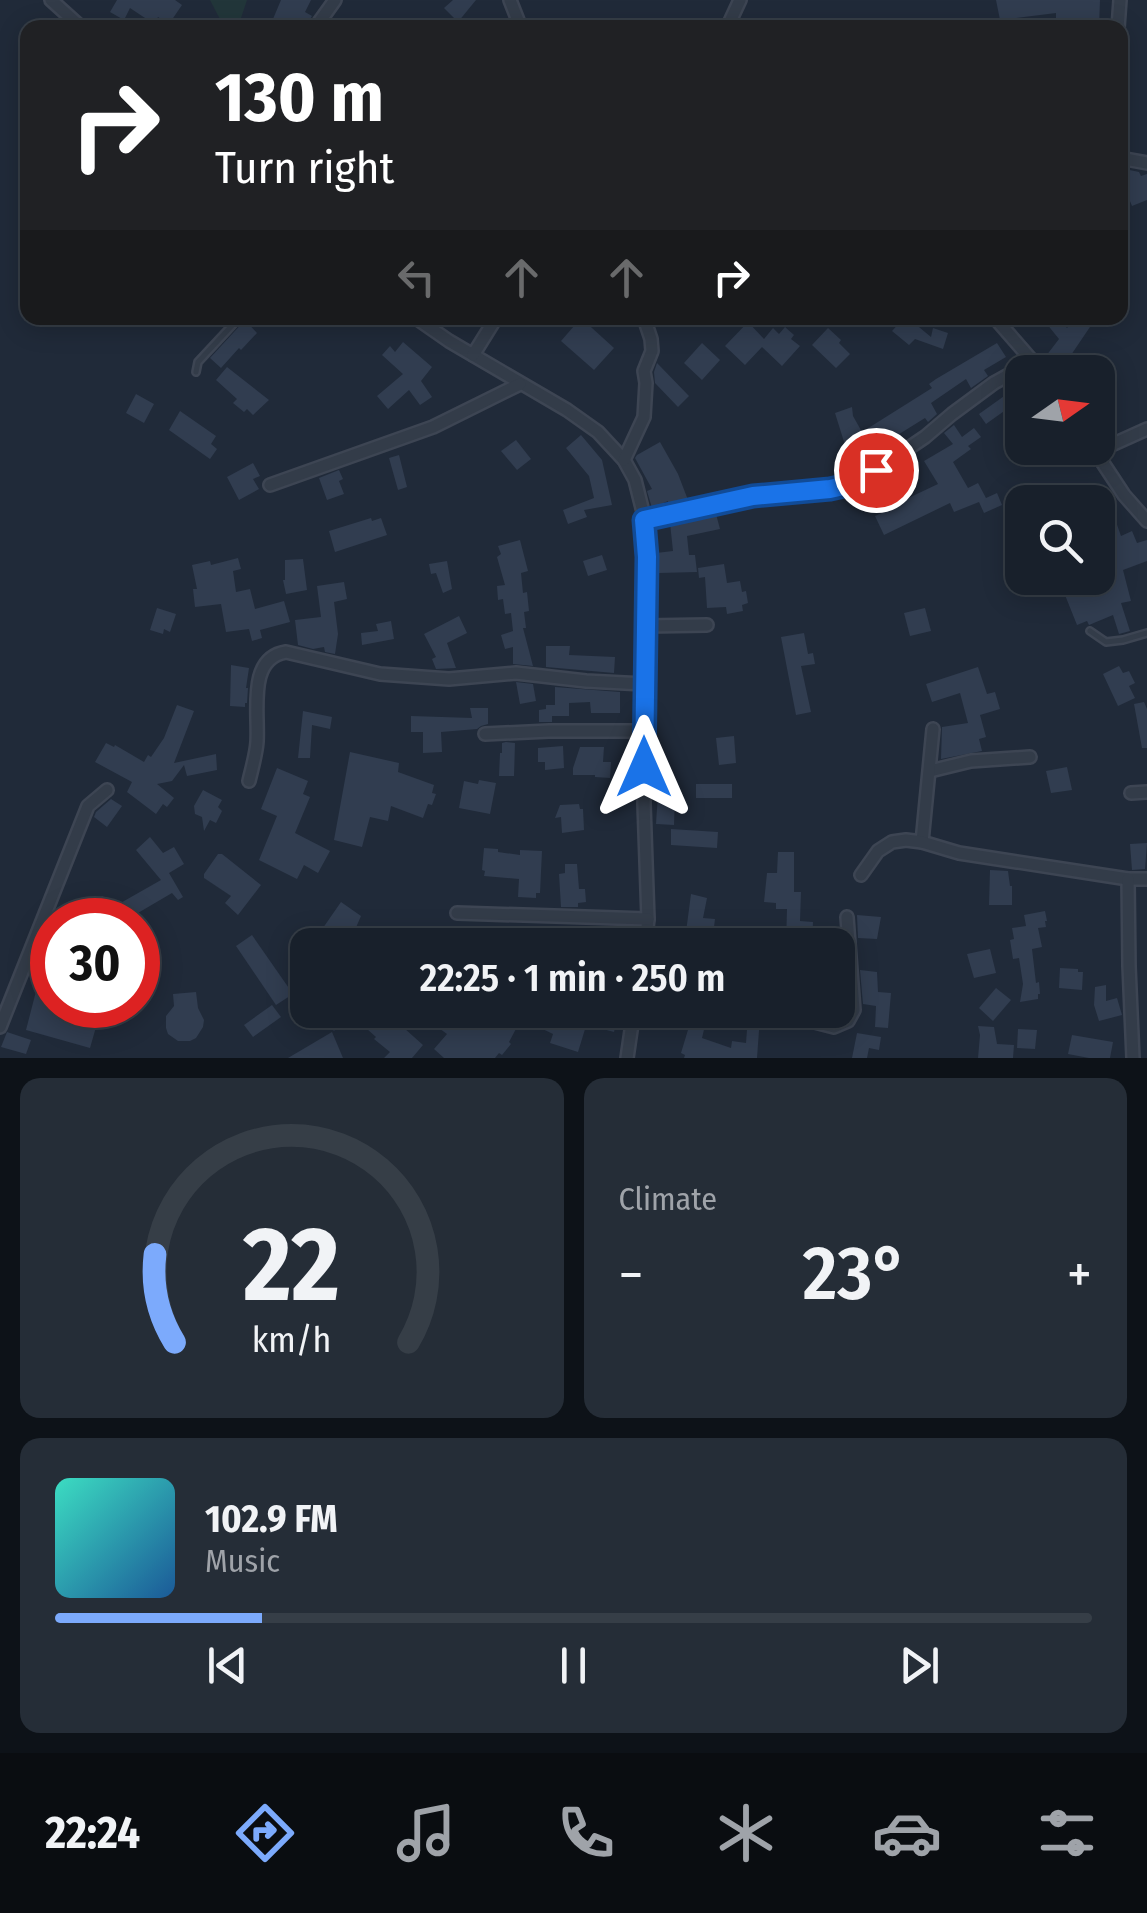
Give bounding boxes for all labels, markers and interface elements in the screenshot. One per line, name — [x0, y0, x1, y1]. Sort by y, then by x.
text: 130 m — [215, 56, 384, 140]
icon: right — [50, 60, 180, 190]
text: Turn right — [215, 141, 394, 195]
icon: left — [389, 250, 444, 305]
icon: ahead — [494, 250, 549, 305]
icon: ahead — [599, 250, 654, 305]
icon: right — [704, 250, 759, 305]
north arrow — [1005, 355, 1115, 465]
map controls — [1005, 355, 1115, 595]
pin — [834, 428, 919, 513]
icon: arrive — [849, 443, 904, 498]
button: search — [1005, 485, 1115, 595]
position arrow — [592, 715, 696, 819]
speed limit sign: 30 — [30, 898, 160, 1028]
text: 22:25 · 1 min · 250 m — [420, 955, 725, 1001]
text: Climate — [619, 1180, 717, 1218]
text: 22 — [243, 1203, 340, 1328]
text: 23° — [803, 1229, 907, 1319]
text: − — [619, 1242, 643, 1308]
text: + — [1067, 1242, 1092, 1308]
text: km/h — [252, 1319, 332, 1361]
text: 102.9 FM — [205, 1496, 338, 1542]
text: Music — [205, 1542, 280, 1580]
icon: previous — [200, 1638, 255, 1693]
icon: pause — [546, 1638, 601, 1693]
icon: next — [892, 1638, 947, 1693]
icon: directions — [230, 1798, 300, 1868]
icon: music — [391, 1798, 461, 1868]
icon: phone — [551, 1798, 621, 1868]
icon: climate — [711, 1798, 781, 1868]
icon: car — [872, 1798, 942, 1868]
icon: filters — [1032, 1798, 1102, 1868]
text: 22:24 — [45, 1806, 140, 1860]

